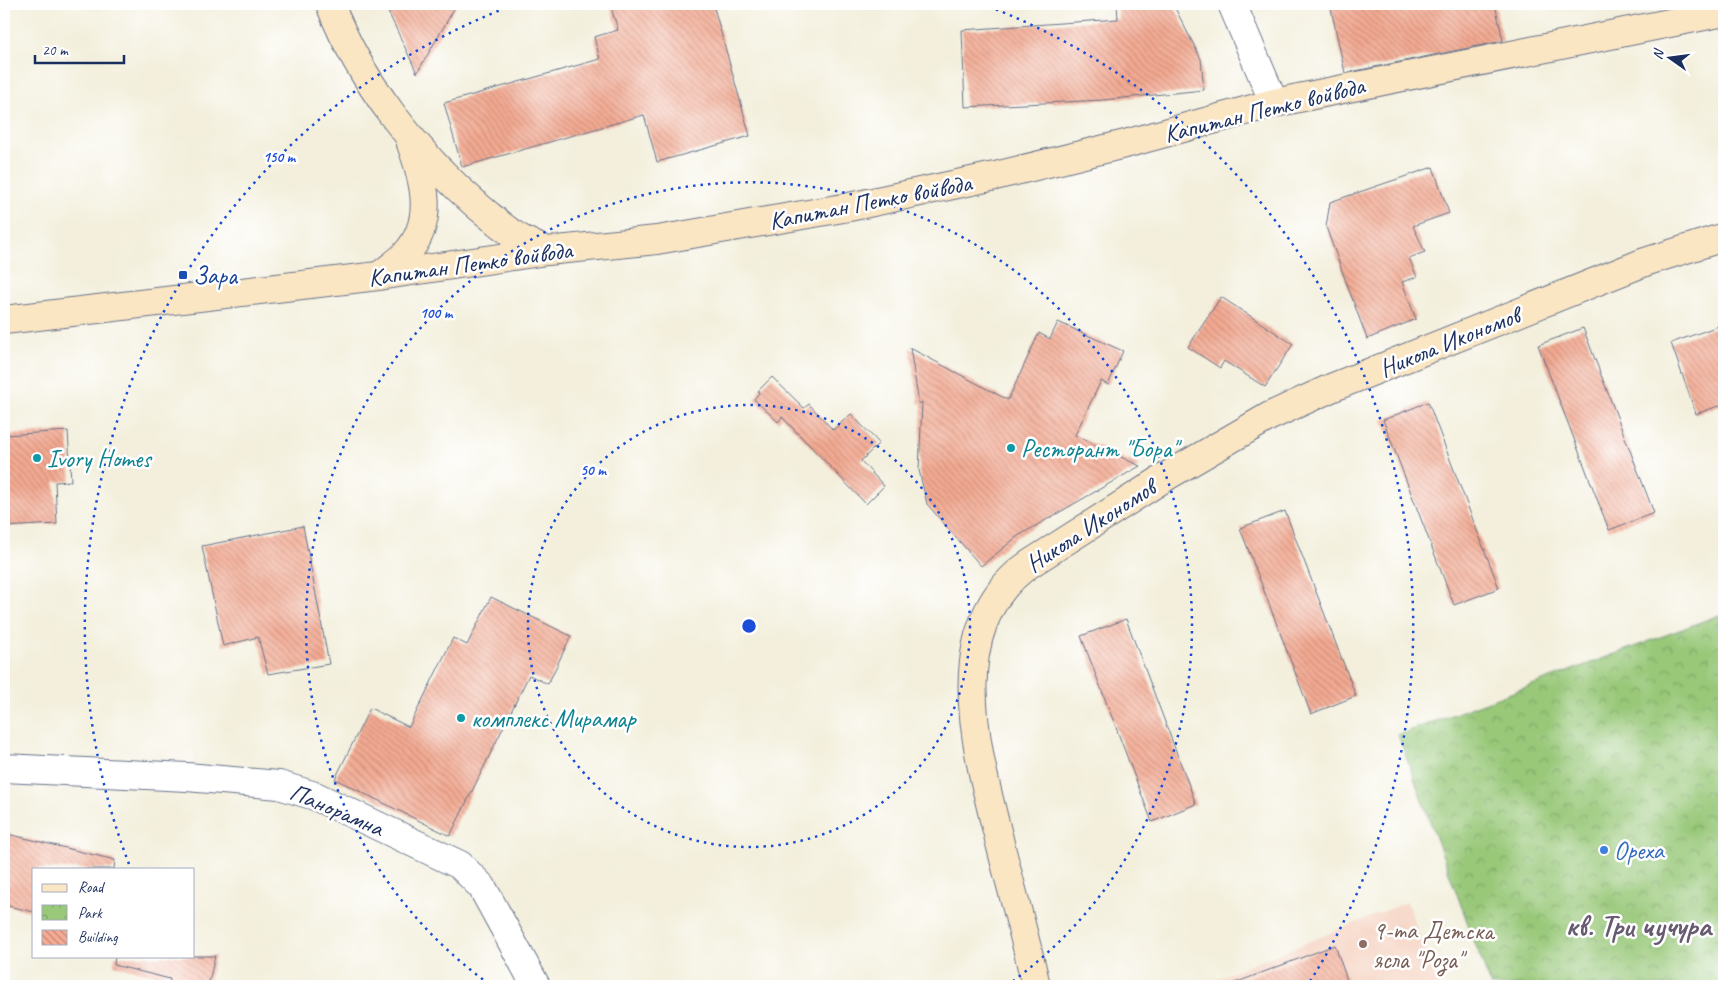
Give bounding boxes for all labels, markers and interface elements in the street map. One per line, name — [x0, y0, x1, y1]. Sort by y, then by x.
scale bar — [35, 32, 124, 64]
north arrow — [1646, 32, 1696, 82]
text: 20 m — [42, 41, 69, 60]
text: N — [1649, 46, 1668, 61]
street label: Капитан Петко войвода — [1161, 69, 1370, 150]
text: 150 m — [263, 148, 297, 167]
street label: Капитан Петко войвода — [766, 166, 976, 237]
street label: Капитан Петко войвода — [366, 234, 576, 294]
place label: Зара — [193, 260, 239, 292]
marker: Зара — [177, 269, 189, 281]
street label: Никола Икономов — [1375, 297, 1529, 385]
text: 100 m — [420, 304, 454, 323]
place label: Ресторант "Бора" — [1021, 433, 1182, 465]
marker: Ресторант "Бора" — [1005, 442, 1017, 454]
place label: Ivory Homes — [47, 443, 153, 475]
marker: Ivory Homes — [31, 452, 43, 464]
text: 50 m — [580, 461, 607, 480]
street label: Никола Икономов — [1020, 469, 1166, 580]
centre of rings — [740, 617, 758, 635]
place label: комплекс Мирамар — [471, 703, 637, 735]
marker: комплекс Мирамар — [455, 712, 467, 724]
street label: Панорамна — [285, 776, 390, 845]
place label: Opeха — [1614, 835, 1666, 867]
marker: Opeха — [1598, 844, 1610, 856]
legend — [32, 868, 195, 958]
text: Road — [78, 878, 105, 897]
text: Park — [78, 904, 103, 923]
district label: кв. Три чучура — [1565, 907, 1713, 946]
place label: 9-та Детска ясла "Роза" — [1373, 915, 1496, 977]
text: Building — [78, 928, 118, 947]
marker: 9-та Детска ясла "Роза" — [1357, 938, 1369, 950]

